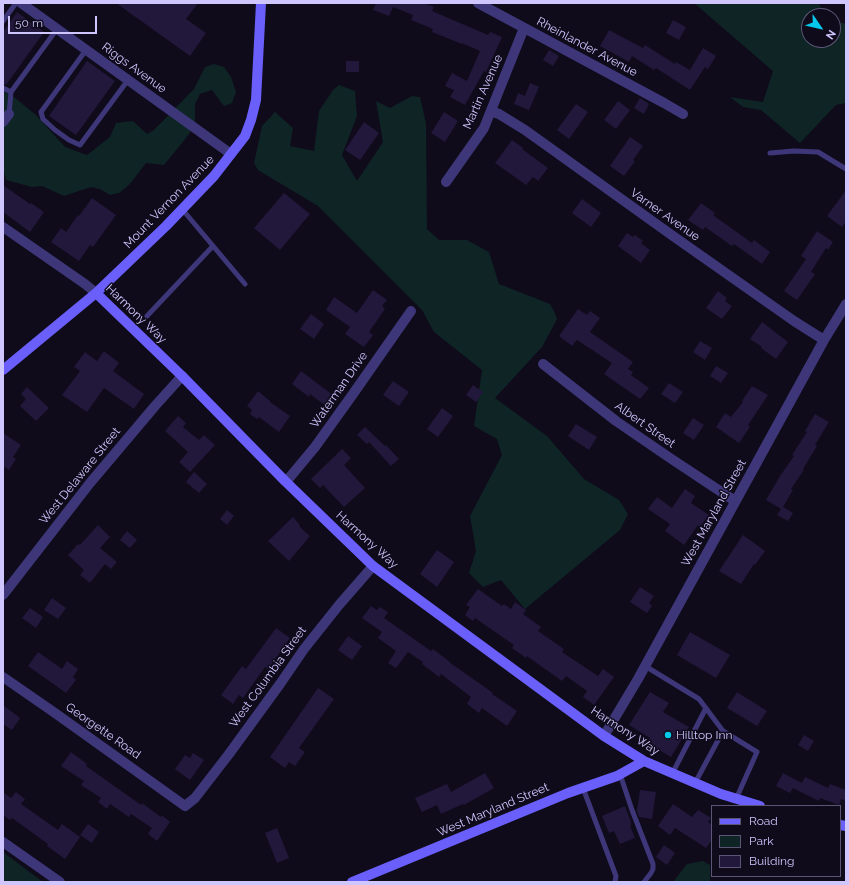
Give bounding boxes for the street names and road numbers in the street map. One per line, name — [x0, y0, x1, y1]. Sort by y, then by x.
street label: Rheinlander Avenue — [534, 14, 640, 80]
street label: Riggs Avenue — [99, 40, 169, 96]
street label: Martin Avenue — [460, 53, 506, 131]
street label: Mount Vernon Avenue — [121, 153, 217, 251]
street label: Varner Avenue — [627, 186, 703, 244]
street label: Harmony Way — [103, 281, 169, 347]
street label: Waterman Drive — [307, 349, 371, 431]
street label: Albert Street — [612, 399, 678, 451]
street label: West Delaware Street — [37, 425, 123, 527]
street label: West Maryland Street — [679, 457, 749, 569]
street label: Harmony Way — [333, 508, 401, 572]
street label: West Columbia Street — [227, 624, 309, 730]
street label: Georgette Road — [63, 700, 143, 762]
street label: Harmony Way — [588, 703, 662, 759]
street label: West Maryland Street — [435, 780, 551, 840]

